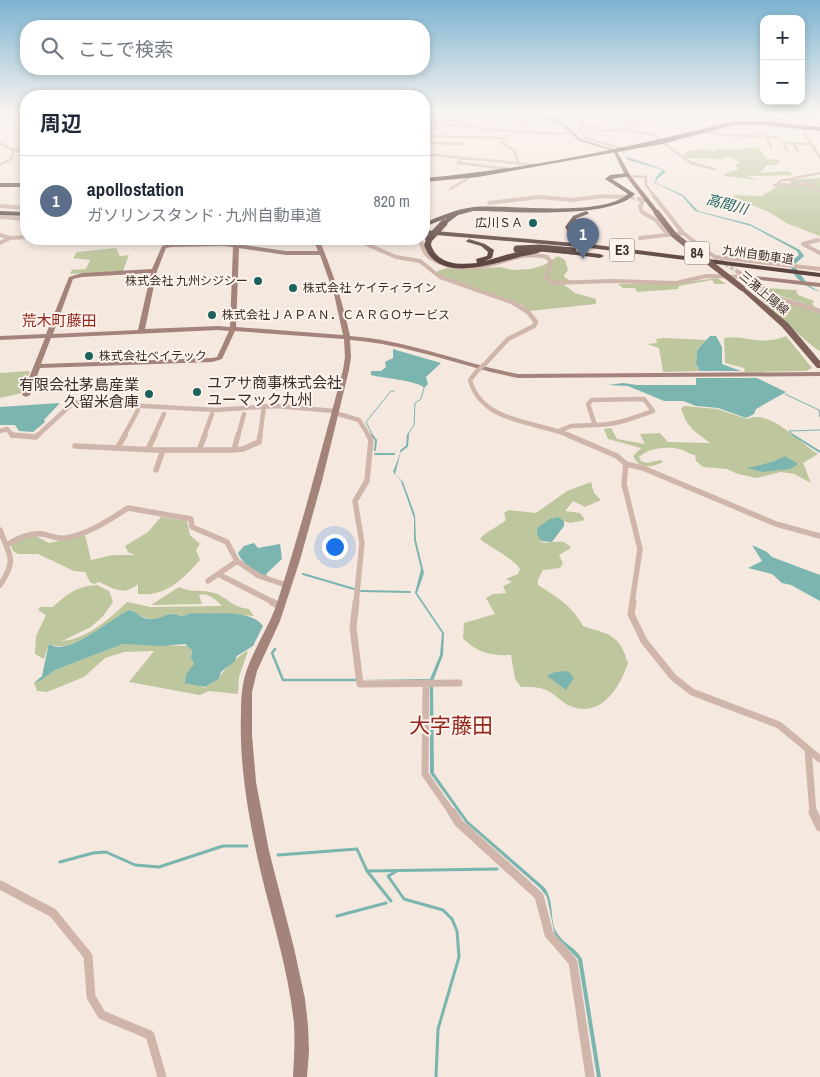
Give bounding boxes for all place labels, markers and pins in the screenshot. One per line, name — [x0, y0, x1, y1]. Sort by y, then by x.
place label: 広川ＳＡ — [475, 215, 523, 231]
marker: 広川ＳＡ — [527, 217, 539, 229]
pin: 1 — [567, 218, 599, 259]
place label: 株式会社 九州シジシー — [125, 273, 248, 289]
marker: 株式会社 九州シジシー — [252, 275, 264, 287]
place label: 株式会社 ケイティライン — [303, 280, 437, 296]
marker: 株式会社 ケイティライン — [287, 282, 299, 294]
place label: 株式会社ＪＡＰＡＮ．ＣＡＲＧＯサービス — [222, 307, 450, 323]
marker: 株式会社ＪＡＰＡＮ．ＣＡＲＧＯサービス — [206, 309, 218, 321]
place label: 株式会社ベイテック — [99, 348, 207, 364]
marker: 株式会社ベイテック — [83, 350, 95, 362]
place label: ユアサ商事株式会社 ユーマック九州 — [207, 372, 342, 410]
place label: 有限会社茅島産業 久留米倉庫 — [19, 374, 139, 412]
marker: ユアサ商事株式会社 ユーマック九州 — [191, 386, 203, 398]
marker: 有限会社茅島産業 久留米倉庫 — [143, 388, 155, 400]

